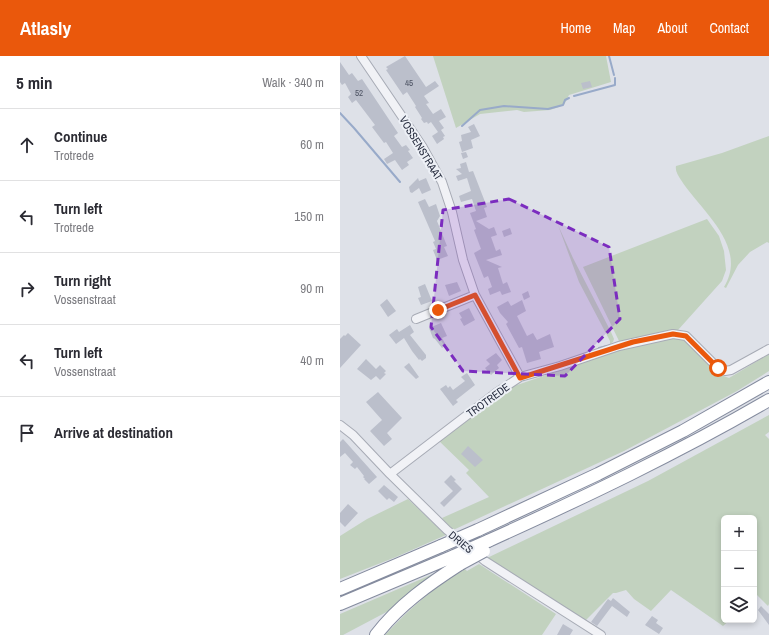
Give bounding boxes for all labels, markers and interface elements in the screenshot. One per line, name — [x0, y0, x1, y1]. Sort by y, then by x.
text: Atlasly — [20, 15, 71, 41]
text: Home — [560, 19, 591, 37]
text: Map — [613, 19, 635, 37]
text: About — [657, 19, 687, 37]
text: Contact — [709, 19, 749, 37]
text: 5 min — [16, 71, 52, 94]
text: Walk · 340 m — [262, 74, 324, 91]
house number: 45 — [405, 77, 413, 89]
house number: 52 — [355, 87, 363, 99]
street label: VOSSENSTRAAT — [396, 113, 446, 183]
text: Continue — [54, 126, 107, 147]
icon: ahead — [16, 134, 38, 156]
text: 60 m — [300, 136, 324, 153]
text: Trotrede — [54, 147, 94, 164]
text: Turn left — [54, 198, 102, 219]
icon: left — [16, 206, 38, 228]
text: 150 m — [294, 208, 324, 225]
text: Trotrede — [54, 219, 94, 236]
text: Turn right — [54, 270, 111, 291]
icon: right — [16, 278, 38, 300]
text: 90 m — [300, 280, 324, 297]
text: Vossenstraat — [54, 291, 116, 308]
route end — [429, 301, 447, 319]
text: Turn left — [54, 342, 102, 363]
icon: left — [16, 350, 38, 372]
text: 40 m — [300, 352, 324, 369]
route start — [709, 359, 727, 377]
text: Vossenstraat — [54, 363, 116, 380]
street label: TROTREDE — [464, 380, 512, 420]
icon: arrive — [16, 422, 38, 444]
text: Arrive at destination — [54, 422, 173, 443]
map controls — [721, 515, 757, 623]
button: + — [721, 515, 757, 551]
street label: DRIES — [446, 528, 476, 556]
button: − — [721, 551, 757, 587]
button: layers — [721, 587, 757, 623]

